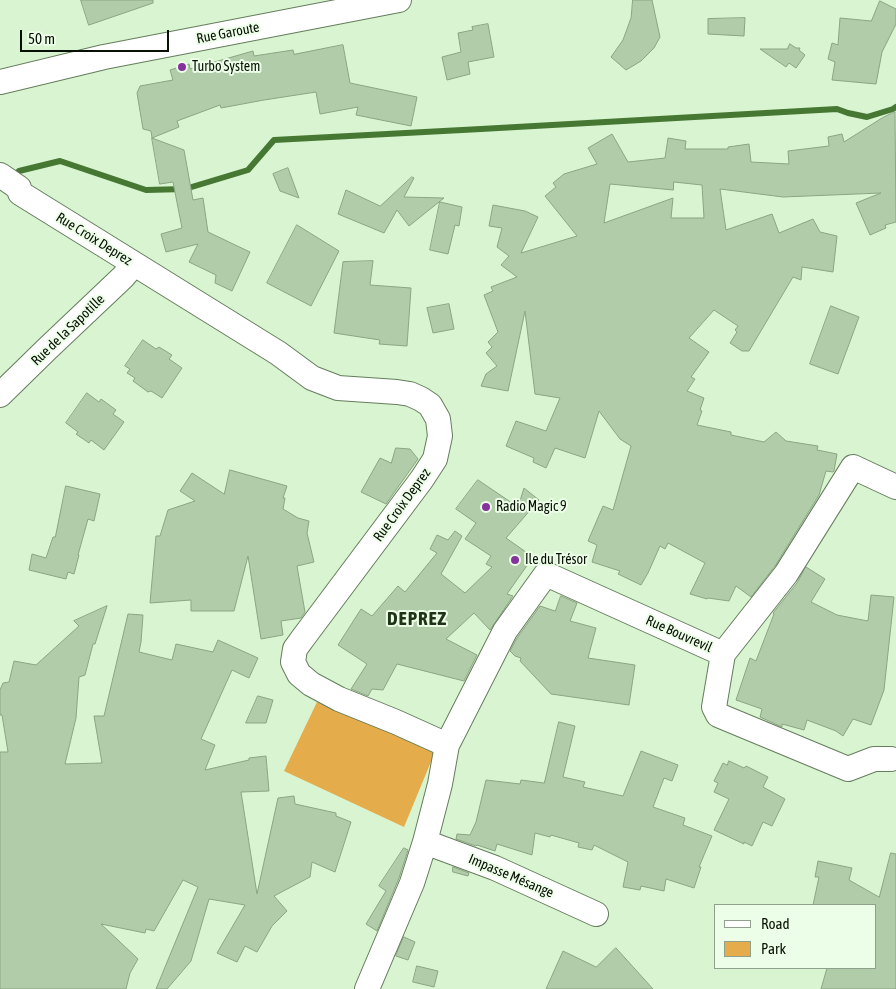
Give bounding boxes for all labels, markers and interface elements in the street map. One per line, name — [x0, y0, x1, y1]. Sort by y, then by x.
street label: Rue Garoute — [195, 19, 261, 47]
scale bar — [22, 20, 171, 52]
text: 50 m — [28, 30, 55, 47]
place label: Turbo System — [192, 59, 260, 75]
marker: Turbo System — [176, 61, 188, 73]
street label: Rue Croix Deprez — [53, 209, 135, 269]
street label: Rue de la Sapotille — [28, 291, 108, 369]
street label: Rue Croix Deprez — [370, 465, 434, 545]
place label: Radio Magic 9 — [496, 499, 567, 515]
marker: Radio Magic 9 — [480, 501, 492, 513]
place label: Ile du Trésor — [525, 552, 587, 568]
marker: Ile du Trésor — [509, 554, 521, 566]
district label: DEPREZ — [386, 608, 448, 630]
street label: Rue Bouvrevil — [643, 612, 715, 656]
street label: Impasse Mésange — [466, 850, 556, 902]
legend — [714, 904, 876, 969]
text: Road — [761, 915, 790, 932]
text: Park — [761, 940, 786, 957]

